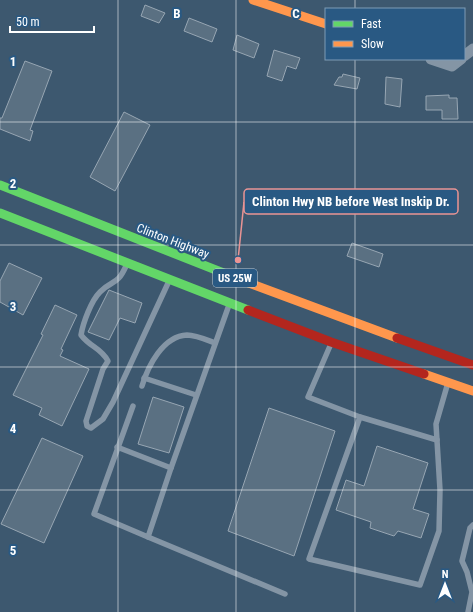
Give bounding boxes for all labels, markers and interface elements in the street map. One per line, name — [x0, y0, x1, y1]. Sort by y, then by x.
text: B — [173, 6, 181, 21]
text: C — [292, 6, 300, 21]
scale bar — [10, 8, 94, 34]
legend — [325, 8, 465, 60]
text: 50 m — [16, 15, 40, 29]
text: Fast — [361, 17, 382, 31]
text: Slow — [361, 37, 384, 51]
text: 1 — [10, 54, 16, 69]
text: 2 — [10, 176, 17, 191]
callout: Clinton Hwy NB before West Inskip Dr. — [244, 189, 458, 214]
text: Clinton Hwy NB before West Inskip Dr. — [252, 194, 450, 209]
street label: Clinton Highway — [135, 221, 211, 261]
road number: US 25W — [213, 269, 257, 287]
text: 3 — [10, 299, 16, 314]
text: 4 — [10, 421, 17, 436]
text: 5 — [10, 543, 17, 558]
north arrow — [425, 564, 465, 604]
text: N — [442, 568, 449, 581]

